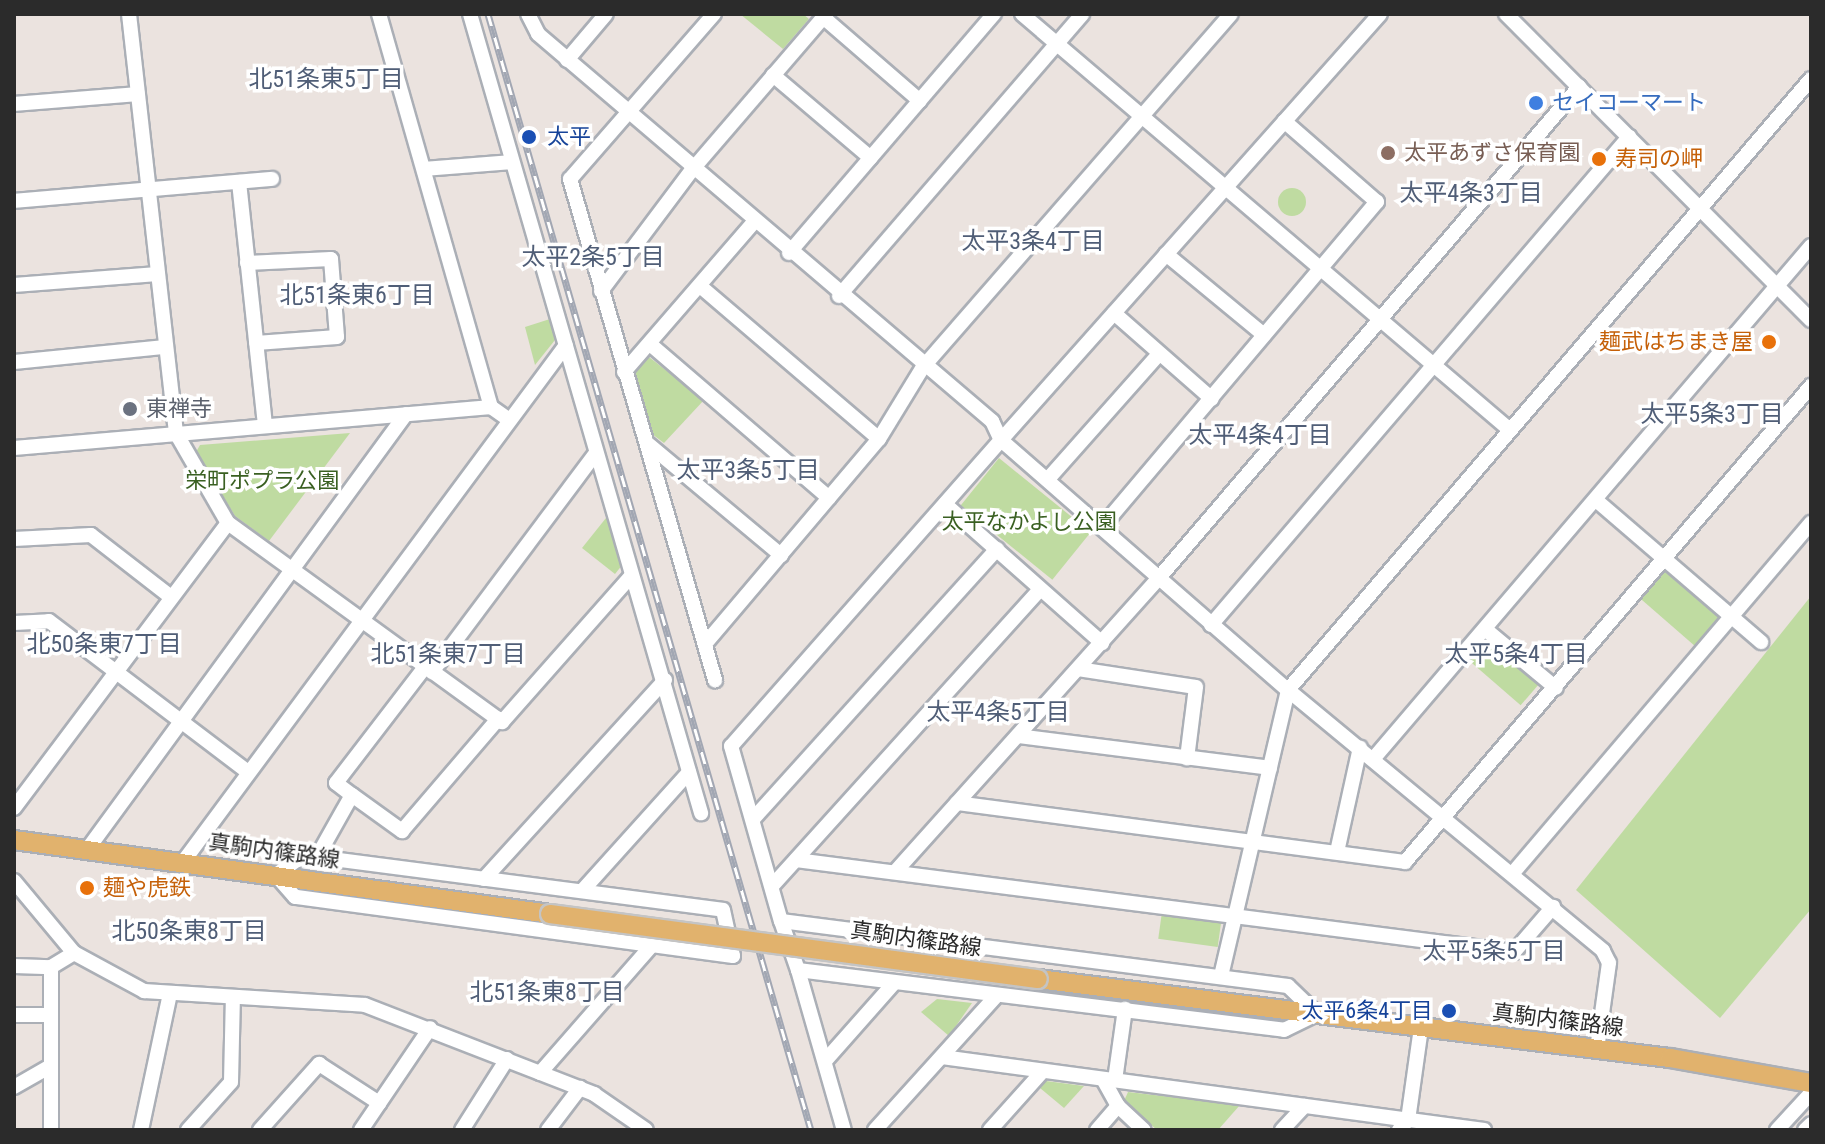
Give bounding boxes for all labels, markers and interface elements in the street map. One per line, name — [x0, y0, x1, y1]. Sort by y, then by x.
district label: 北51条東5丁目 — [248, 66, 404, 94]
place label: セイコーマート — [1552, 90, 1706, 116]
marker: セイコーマート — [1527, 94, 1545, 112]
place label: 太平 — [547, 124, 591, 150]
marker: 太平 — [518, 126, 540, 148]
place label: 太平あずさ保育園 — [1404, 140, 1580, 166]
marker: 太平あずさ保育園 — [1379, 144, 1397, 162]
place label: 寿司の岬 — [1615, 146, 1703, 172]
marker: 寿司の岬 — [1590, 150, 1608, 168]
district label: 太平4条3丁目 — [1399, 180, 1543, 208]
district label: 太平3条4丁目 — [961, 228, 1105, 256]
district label: 太平2条5丁目 — [521, 244, 665, 272]
district label: 北51条東6丁目 — [279, 282, 435, 310]
place label: 麺武はちまき屋 — [1599, 329, 1753, 355]
marker: 麺武はちまき屋 — [1760, 333, 1778, 351]
place label: 東禅寺 — [146, 396, 212, 422]
marker: 東禅寺 — [121, 400, 139, 418]
district label: 太平5条3丁目 — [1640, 401, 1784, 429]
district label: 太平4条4丁目 — [1188, 422, 1332, 450]
district label: 太平3条5丁目 — [676, 457, 820, 485]
park label: 栄町ポプラ公園 — [185, 468, 339, 494]
park label: 太平なかよし公園 — [941, 509, 1117, 535]
district label: 北50条東7丁目 — [26, 631, 182, 659]
district label: 北51条東7丁目 — [370, 641, 526, 669]
district label: 太平5条4丁目 — [1444, 641, 1588, 669]
district label: 太平4条5丁目 — [926, 699, 1070, 727]
street label: 真駒内篠路線 — [207, 829, 341, 873]
place label: 麺や虎鉄 — [103, 875, 191, 901]
marker: 麺や虎鉄 — [78, 879, 96, 897]
street label: 真駒内篠路線 — [849, 917, 983, 961]
district label: 北50条東8丁目 — [111, 918, 267, 946]
district label: 太平5条5丁目 — [1422, 938, 1566, 966]
district label: 北51条東8丁目 — [469, 979, 625, 1007]
place label: 太平6条4丁目 — [1301, 998, 1433, 1024]
street label: 真駒内篠路線 — [1491, 999, 1625, 1041]
marker: 太平6条4丁目 — [1440, 1002, 1458, 1020]

